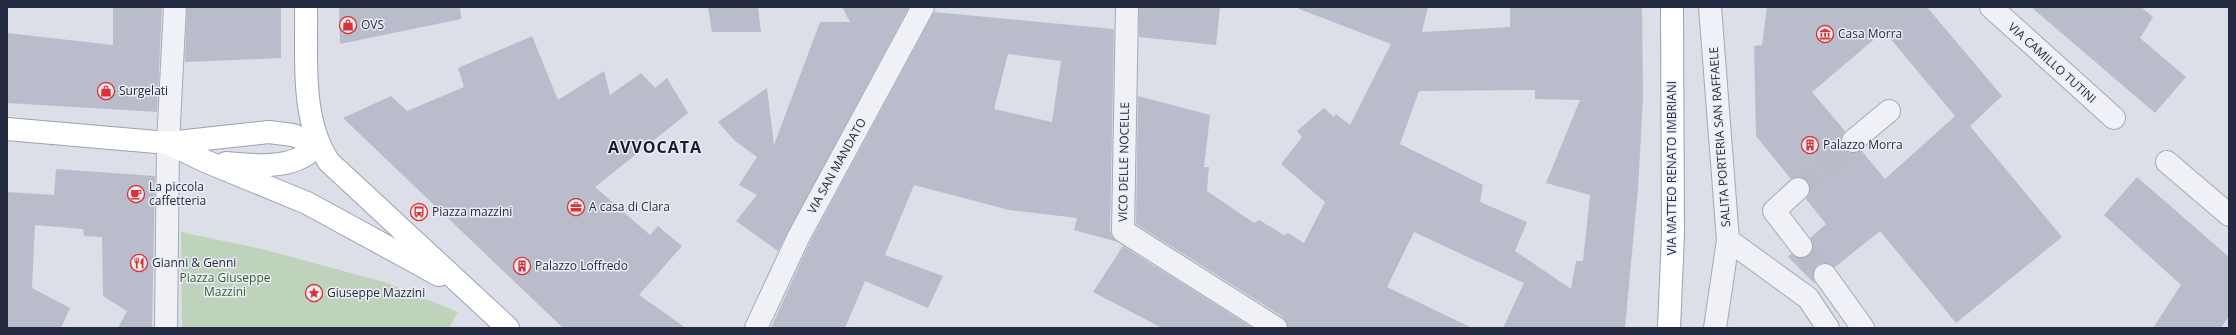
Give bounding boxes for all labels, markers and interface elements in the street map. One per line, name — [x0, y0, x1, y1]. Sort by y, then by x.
shop icon: OVS — [338, 15, 358, 35]
place label: OVS — [361, 16, 384, 33]
street label: VIA CAMILLO TUTINI — [2005, 18, 2100, 107]
museum icon: Casa Morra — [1815, 24, 1835, 44]
place label: Casa Morra — [1838, 25, 1902, 42]
street label: SALITA PORTERIA SAN RAFFAELE — [1705, 46, 1734, 228]
shop icon: Surgelati — [96, 81, 116, 101]
street label: VIA MATTEO RENATO IMBRIANI — [1663, 81, 1680, 255]
place label: Surgelati — [119, 82, 168, 99]
street label: VICO DELLE NOCELLE — [1114, 102, 1133, 222]
street label: VIA SAN MANDATO — [803, 115, 870, 217]
building icon: Palazzo Morra — [1800, 135, 1820, 155]
district label: AVVOCATA — [608, 136, 702, 158]
place label: Palazzo Morra — [1823, 136, 1903, 153]
place label: La piccola caffetteria — [149, 178, 206, 209]
cafe icon: La piccola caffetteria — [126, 184, 146, 204]
office icon: A casa di Clara — [566, 197, 586, 217]
place label: A casa di Clara — [589, 198, 670, 215]
bus stop icon: Piazza mazzini — [409, 202, 429, 222]
place label: Piazza mazzini — [432, 203, 512, 220]
restaurant icon: Gianni & Genni — [129, 253, 149, 273]
place label: Gianni & Genni — [152, 254, 236, 271]
building icon: Palazzo Loffredo — [512, 256, 532, 276]
place label: Palazzo Loffredo — [535, 257, 628, 274]
park label: Piazza Giuseppe Mazzini — [180, 269, 271, 300]
place icon: Giuseppe Mazzini — [304, 283, 324, 303]
place label: Giuseppe Mazzini — [327, 284, 425, 301]

